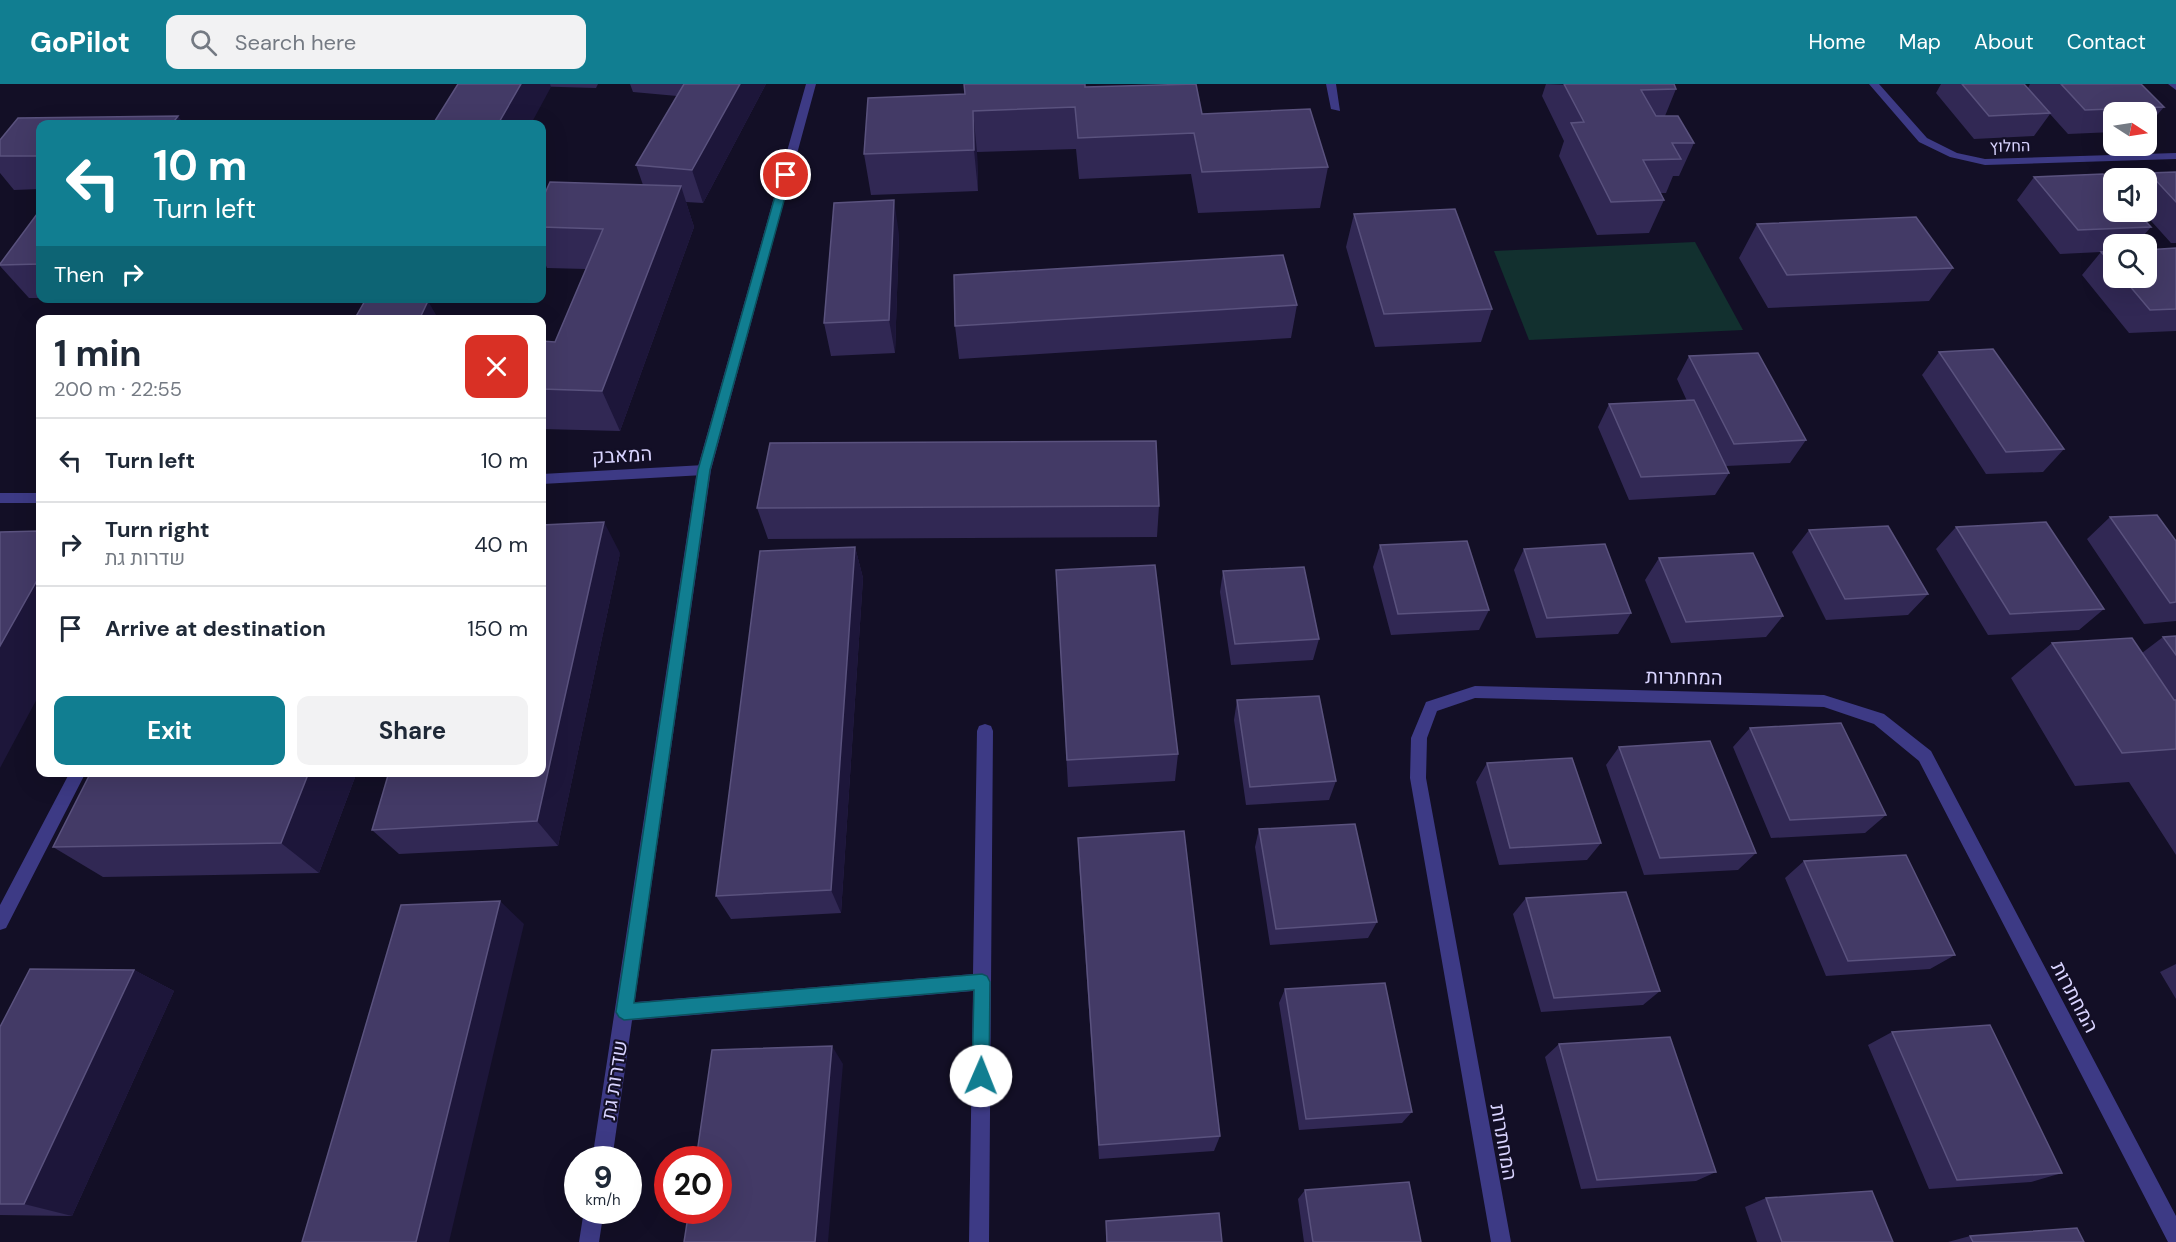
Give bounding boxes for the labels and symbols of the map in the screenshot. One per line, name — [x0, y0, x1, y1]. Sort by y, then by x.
north arrow — [2103, 102, 2157, 156]
street label: החלוץ — [1990, 135, 2030, 157]
pin — [760, 149, 811, 200]
street label: המאבק — [591, 440, 653, 470]
street label: המחתרות — [1645, 663, 1723, 691]
street label: המחתרות — [2045, 957, 2105, 1037]
street label: שדרות גת — [595, 1038, 633, 1122]
position arrow — [949, 1044, 1013, 1108]
street label: המחתרות — [1484, 1102, 1524, 1182]
speed limit sign: 20 — [654, 1146, 732, 1224]

